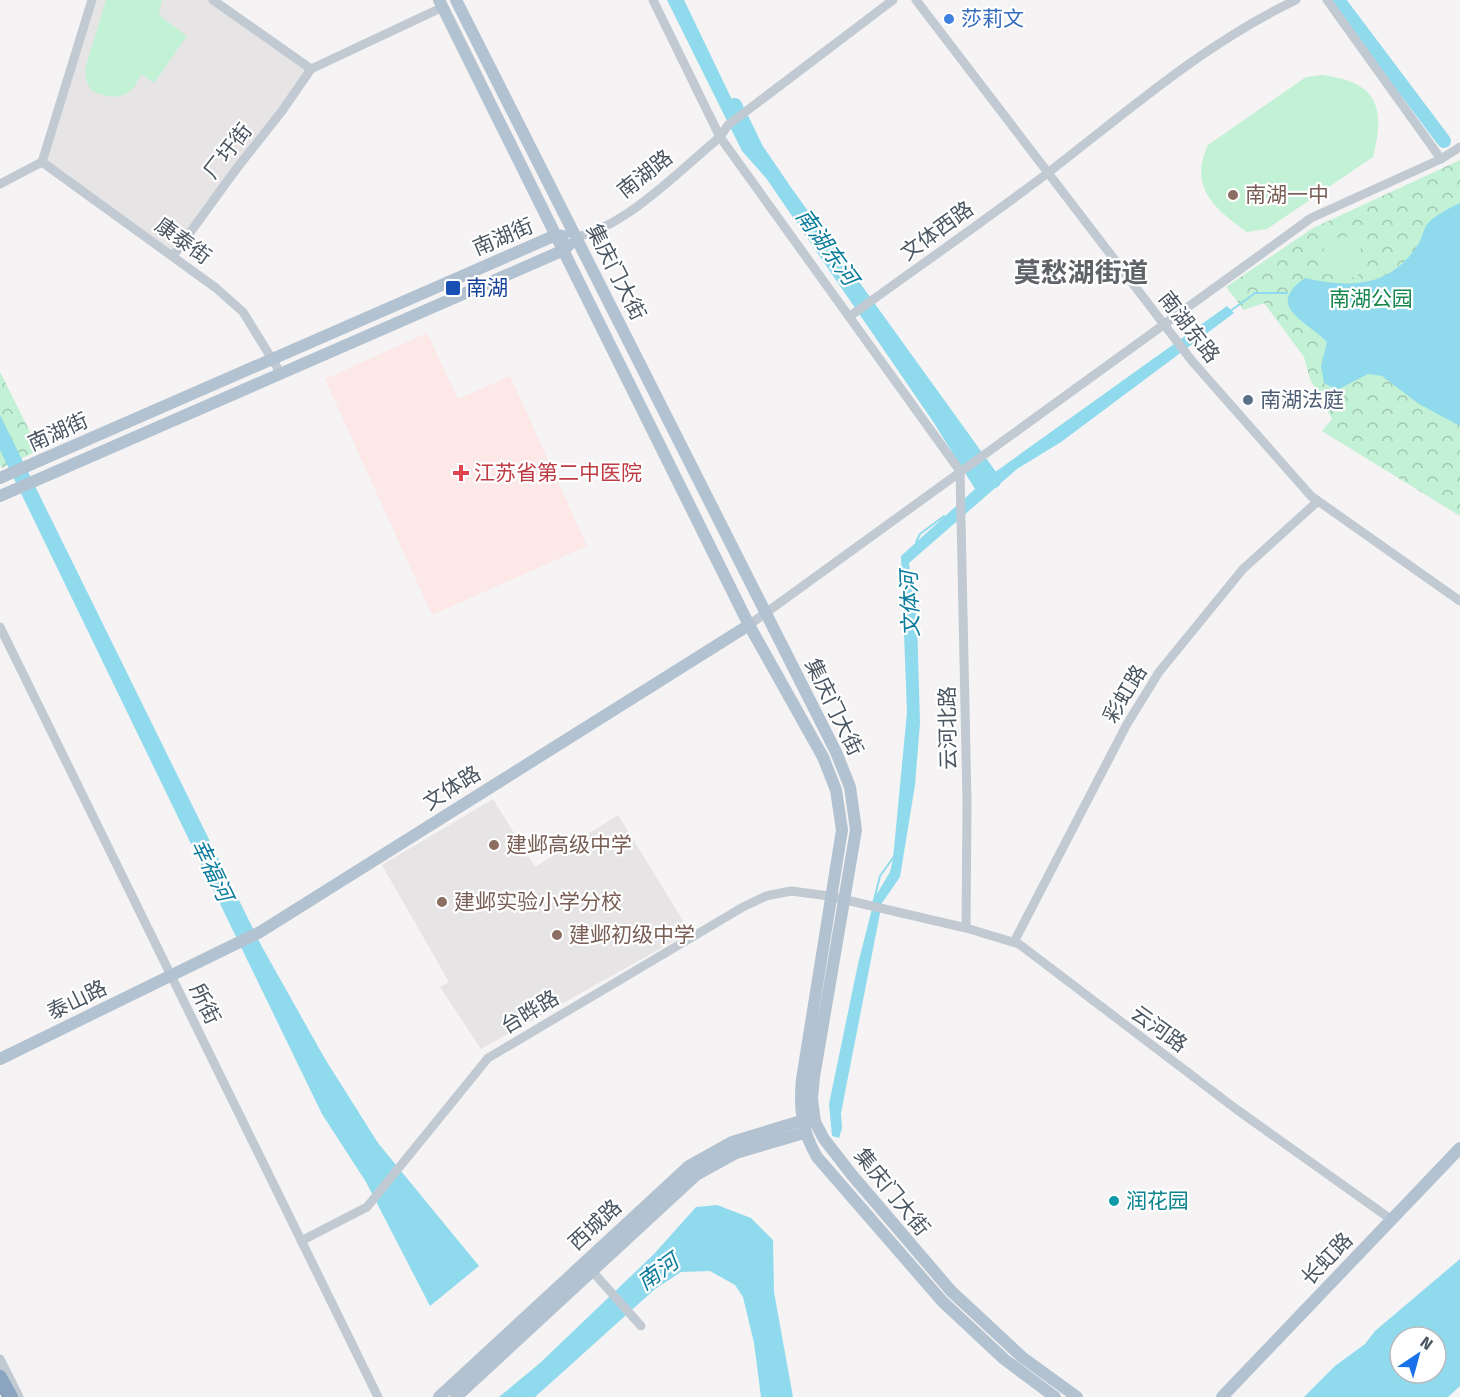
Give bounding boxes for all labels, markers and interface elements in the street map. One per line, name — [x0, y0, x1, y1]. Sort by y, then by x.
place label: 莎莉文 — [961, 6, 1024, 32]
marker: 莎莉文 — [942, 12, 956, 26]
street label: 厂圩街 — [198, 118, 258, 184]
street label: 南湖路 — [612, 144, 678, 204]
place label: 南湖一中 — [1245, 182, 1329, 208]
marker: 南湖一中 — [1226, 188, 1240, 202]
street label: 文体西路 — [895, 196, 979, 266]
water label: 南湖东河 — [790, 203, 866, 294]
street label: 康泰街 — [150, 212, 216, 270]
street label: 南湖街 — [469, 213, 537, 261]
street label: 集庆门大街 — [581, 219, 651, 325]
district label: 莫愁湖街道 — [1014, 257, 1149, 289]
place label: 南湖 — [466, 275, 508, 301]
marker: 南湖 — [444, 279, 462, 297]
street label: 南湖东路 — [1153, 286, 1225, 368]
park label: 南湖公园 — [1329, 286, 1413, 312]
place label: 南湖法庭 — [1260, 387, 1344, 413]
marker: 南湖法庭 — [1241, 393, 1255, 407]
street label: 南湖街 — [24, 407, 92, 457]
place label: 江苏省第二中医院 — [474, 460, 642, 486]
marker: 江苏省第二中医院 — [452, 464, 470, 482]
water label: 文体河 — [895, 567, 925, 637]
street label: 集庆门大街 — [799, 654, 869, 760]
street label: 彩虹路 — [1098, 660, 1152, 728]
street label: 云河北路 — [934, 686, 962, 770]
street label: 文体路 — [418, 760, 486, 816]
place label: 建邺高级中学 — [506, 832, 632, 858]
water label: 幸福河 — [185, 834, 240, 909]
marker: 建邺高级中学 — [487, 838, 501, 852]
place label: 建邺实验小学分校 — [454, 889, 622, 915]
marker: 建邺实验小学分校 — [435, 895, 449, 909]
place label: 建邺初级中学 — [569, 922, 695, 948]
marker: 建邺初级中学 — [550, 928, 564, 942]
street label: 泰山路 — [43, 975, 111, 1025]
street label: 所街 — [184, 979, 226, 1029]
street label: 台晔路 — [496, 985, 564, 1039]
street label: 云河路 — [1126, 1000, 1192, 1058]
street label: 集庆门大街 — [849, 1143, 935, 1241]
place label: 润花园 — [1126, 1188, 1189, 1214]
street label: 西城路 — [563, 1194, 627, 1256]
marker: 润花园 — [1107, 1194, 1121, 1208]
street label: 长虹路 — [1296, 1227, 1358, 1291]
water label: 南河 — [632, 1246, 687, 1296]
north arrow — [1388, 1325, 1448, 1385]
text: N — [1417, 1332, 1436, 1354]

